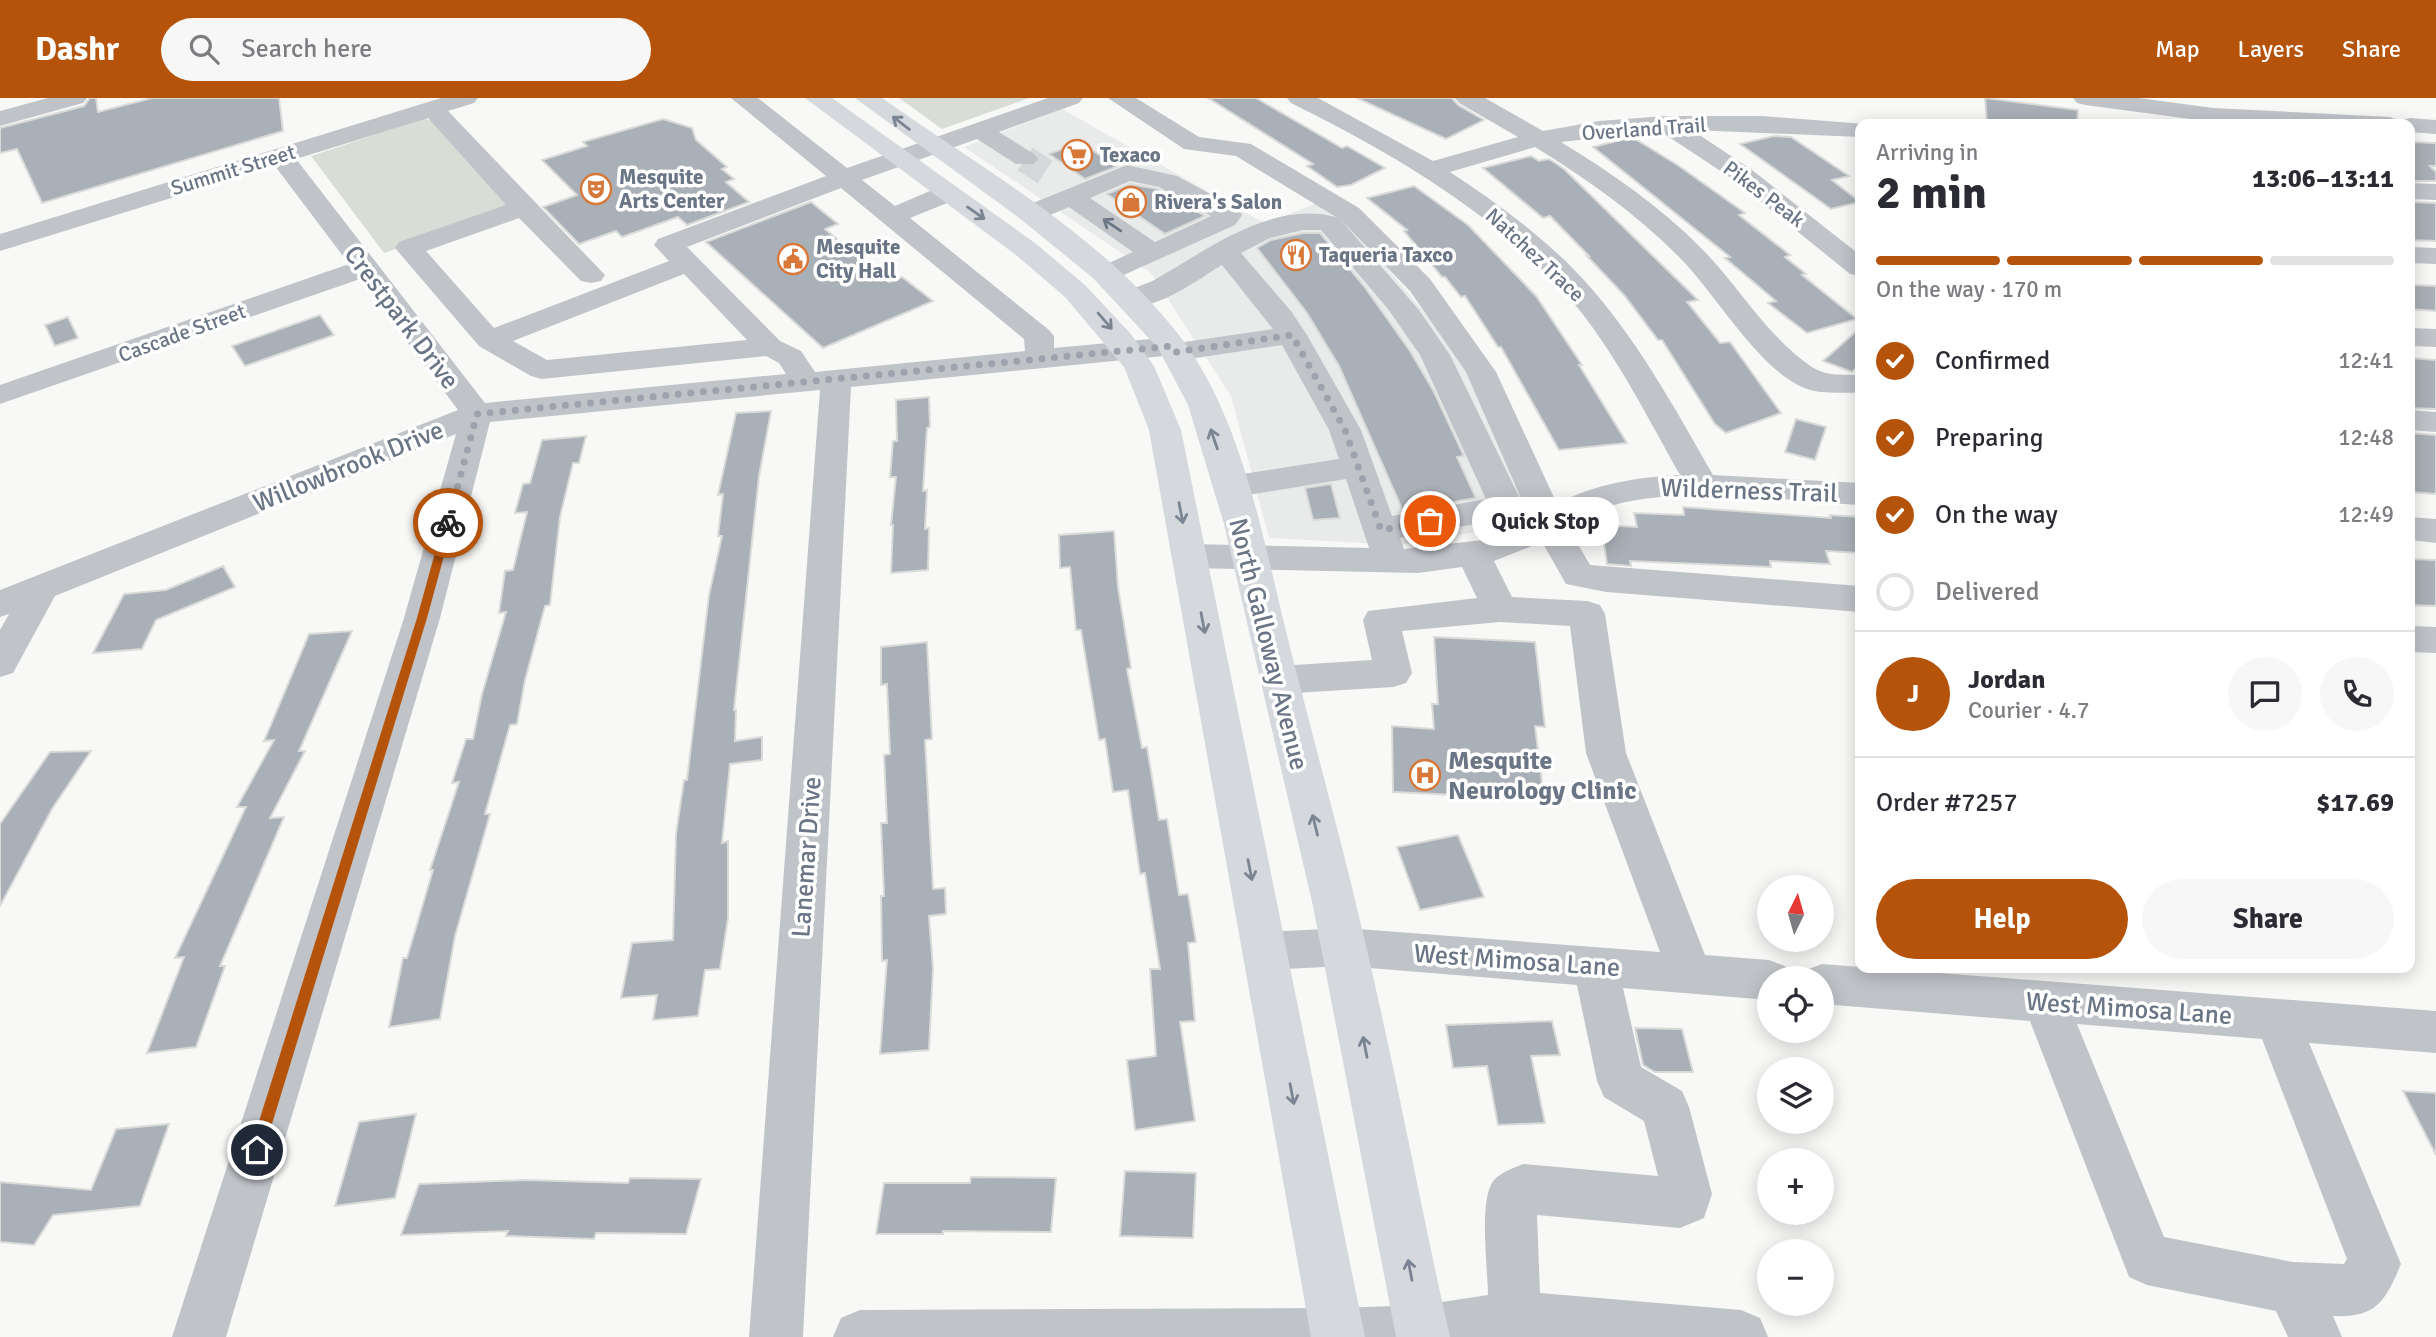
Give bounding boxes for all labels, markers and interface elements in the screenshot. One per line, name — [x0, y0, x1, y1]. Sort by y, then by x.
search box — [161, 18, 651, 81]
text: Dashr — [35, 29, 119, 70]
icon: search — [185, 30, 223, 68]
text: Search here — [241, 33, 372, 65]
text: Map — [2155, 34, 2200, 64]
text: Layers — [2238, 34, 2304, 64]
text: Share — [2342, 34, 2401, 64]
street label: Overland Trail — [1581, 112, 1707, 146]
one-way arrow — [891, 116, 910, 131]
supermarket icon: Texaco — [1060, 138, 1094, 172]
text: Arriving in — [1876, 138, 1978, 167]
street label: Summit Street — [168, 139, 298, 201]
place label: Texaco — [1100, 142, 1161, 168]
street label: Pikes Peak — [1718, 155, 1810, 233]
text: 13:06–13:11 — [2252, 163, 2394, 195]
place label: Mesquite Arts Center — [619, 164, 725, 214]
text: 2 min — [1876, 165, 1987, 221]
theatre icon: Mesquite Arts Center — [579, 172, 613, 206]
shop icon: Rivera's Salon — [1114, 185, 1148, 219]
place label: Rivera's Salon — [1154, 189, 1282, 215]
street label: Natchez Trace — [1480, 203, 1590, 307]
one-way arrow — [966, 206, 985, 220]
one-way arrow — [1103, 218, 1122, 232]
place label: Mesquite City Hall — [816, 234, 900, 284]
restaurant icon: Taqueria Taxco — [1279, 238, 1313, 272]
street label: Crestpark Drive — [337, 239, 466, 396]
public building icon: Mesquite City Hall — [776, 242, 810, 276]
place label: Taqueria Taxco — [1319, 242, 1453, 268]
text: On the way · 170 m — [1876, 275, 2062, 304]
street label: Cascade Street — [115, 298, 249, 368]
one-way arrow — [1097, 312, 1113, 330]
icon: check — [1876, 342, 1914, 380]
text: Confirmed — [1935, 345, 2050, 377]
text: 12:41 — [2338, 346, 2394, 375]
street label: Willowbrook Drive — [248, 414, 448, 520]
icon: check — [1876, 419, 1914, 457]
text: Preparing — [1935, 422, 2043, 454]
text: 12:48 — [2338, 423, 2394, 452]
one-way arrow — [1207, 429, 1219, 451]
street label: Wilderness Trail — [1660, 472, 1838, 510]
courier — [413, 488, 483, 558]
pin — [1400, 491, 1460, 551]
callout: Quick Stop — [1472, 496, 1619, 546]
icon: check — [1876, 496, 1914, 534]
text: On the way — [1935, 499, 2058, 531]
text: 12:49 — [2338, 500, 2394, 529]
one-way arrow — [1175, 501, 1189, 524]
icon: bag — [1411, 502, 1449, 540]
icon: bike — [429, 504, 467, 542]
text: Quick Stop — [1491, 507, 1600, 536]
street label: North Galloway Avenue — [1221, 515, 1315, 774]
text: Delivered — [1935, 576, 2040, 608]
one-way arrow — [1196, 611, 1210, 634]
button: chat — [2228, 657, 2302, 731]
button: phone — [2320, 657, 2394, 731]
text: Jordan — [1968, 664, 2045, 696]
text: J — [1907, 678, 1919, 710]
text: Courier · 4.7 — [1968, 696, 2089, 725]
place label: Mesquite Neurology Clinic — [1448, 745, 1637, 807]
hospital icon: Mesquite Neurology Clinic — [1408, 758, 1442, 792]
street label: Lanemar Drive — [785, 776, 829, 939]
text: Order #7257 — [1876, 787, 2017, 819]
text: $17.69 — [2316, 787, 2394, 819]
one-way arrow — [1308, 814, 1321, 837]
one-way arrow — [1243, 858, 1257, 881]
north arrow — [1757, 875, 1834, 952]
map controls — [1757, 875, 1834, 1316]
button: Help — [1876, 879, 2128, 959]
button: Share — [2142, 879, 2394, 959]
street label: West Mimosa Lane — [1413, 938, 1621, 984]
button: locate — [1757, 966, 1834, 1043]
street label: West Mimosa Lane — [2025, 986, 2233, 1032]
one-way arrow — [1357, 1036, 1371, 1059]
button: layers — [1757, 1057, 1834, 1134]
one-way arrow — [1286, 1082, 1300, 1105]
pin — [227, 1120, 287, 1180]
icon: home — [238, 1131, 276, 1169]
button: + — [1757, 1148, 1834, 1225]
button: − — [1757, 1239, 1834, 1316]
one-way arrow — [1402, 1259, 1416, 1282]

